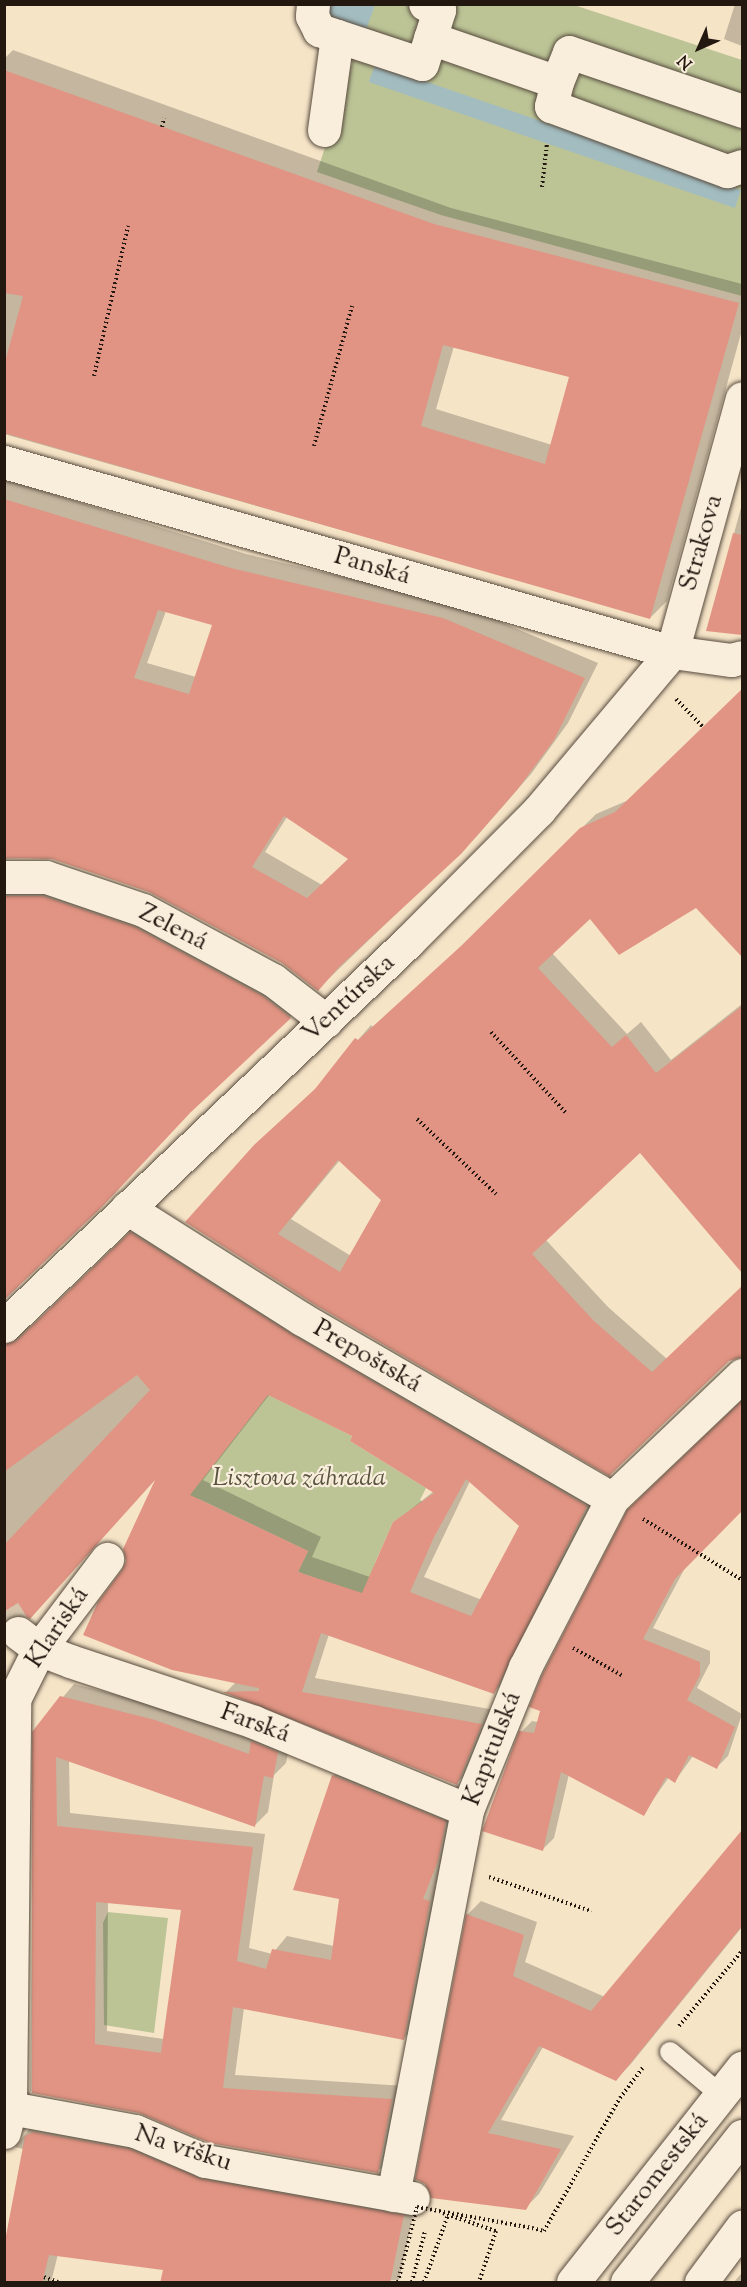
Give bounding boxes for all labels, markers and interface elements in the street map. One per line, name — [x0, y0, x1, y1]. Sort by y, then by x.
north arrow — [669, 18, 729, 78]
text: N — [673, 48, 699, 74]
street label: Strakova — [673, 491, 731, 595]
street label: Panská — [330, 541, 414, 593]
street label: Zelená — [133, 898, 213, 958]
street label: Ventúrska — [296, 948, 402, 1050]
street label: Prepoštská — [307, 1313, 427, 1401]
park label: Lisztova záhrada — [212, 1463, 386, 1495]
street label: Klariská — [20, 1581, 96, 1675]
street label: Kapitulská — [457, 1688, 529, 1810]
street label: Farská — [216, 1697, 294, 1751]
street label: Staromestská — [600, 2107, 716, 2243]
street label: Na vŕšku — [130, 2119, 236, 2179]

